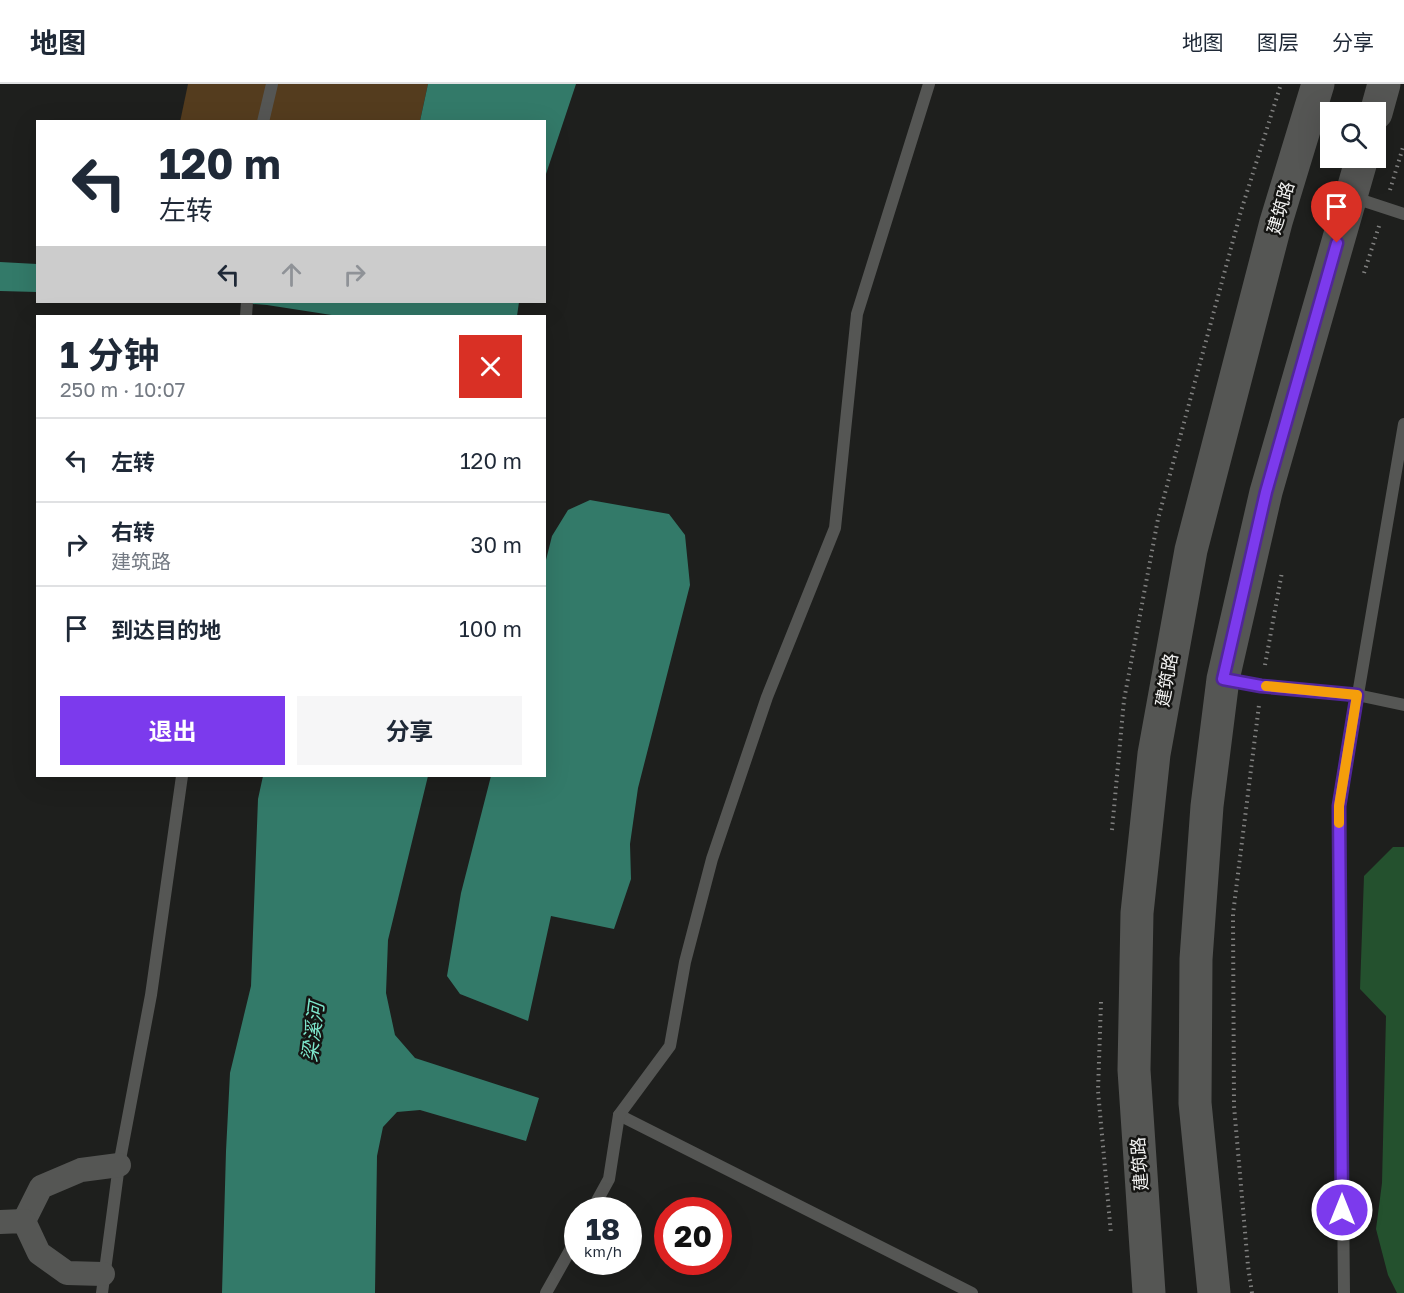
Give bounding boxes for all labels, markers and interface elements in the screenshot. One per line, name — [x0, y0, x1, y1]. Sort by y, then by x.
text: 地图 — [30, 26, 86, 59]
text: 地图 — [1182, 29, 1224, 55]
text: 图层 — [1257, 29, 1299, 55]
text: 分享 — [1332, 29, 1374, 55]
map controls — [1320, 102, 1386, 168]
button: search — [1320, 102, 1386, 168]
text: 120 m — [159, 138, 281, 188]
icon: left — [60, 144, 138, 222]
street label: 建筑路 — [1262, 179, 1298, 237]
pin — [1311, 181, 1362, 243]
icon: arrive — [1320, 190, 1353, 223]
text: 左转 — [159, 194, 213, 226]
icon: left — [212, 258, 245, 291]
icon: ahead — [275, 258, 308, 291]
icon: right — [338, 258, 371, 291]
text: 1 分钟 — [60, 333, 160, 376]
button: close — [459, 335, 522, 398]
text: 250 m · 10:07 — [60, 377, 185, 401]
icon: left — [60, 444, 93, 477]
text: 120 m — [460, 447, 522, 474]
text: 左转 — [111, 448, 155, 475]
text: 右转 — [111, 518, 155, 545]
icon: right — [60, 528, 93, 561]
text: 30 m — [471, 531, 522, 558]
text: 建筑路 — [111, 549, 171, 573]
icon: arrive — [60, 612, 93, 645]
text: 100 m — [459, 615, 522, 642]
text: 到达目的地 — [111, 616, 221, 643]
street label: 建筑路 — [1150, 651, 1182, 708]
button: 退出 — [60, 696, 285, 765]
button: 分享 — [297, 696, 522, 765]
water label: 梁溪河 — [296, 997, 328, 1063]
street label: 建筑路 — [1126, 1136, 1152, 1192]
position arrow — [1310, 1178, 1374, 1242]
speed limit sign: 20 — [654, 1197, 732, 1275]
text: 18 — [586, 1211, 620, 1247]
text: km/h — [584, 1242, 622, 1260]

